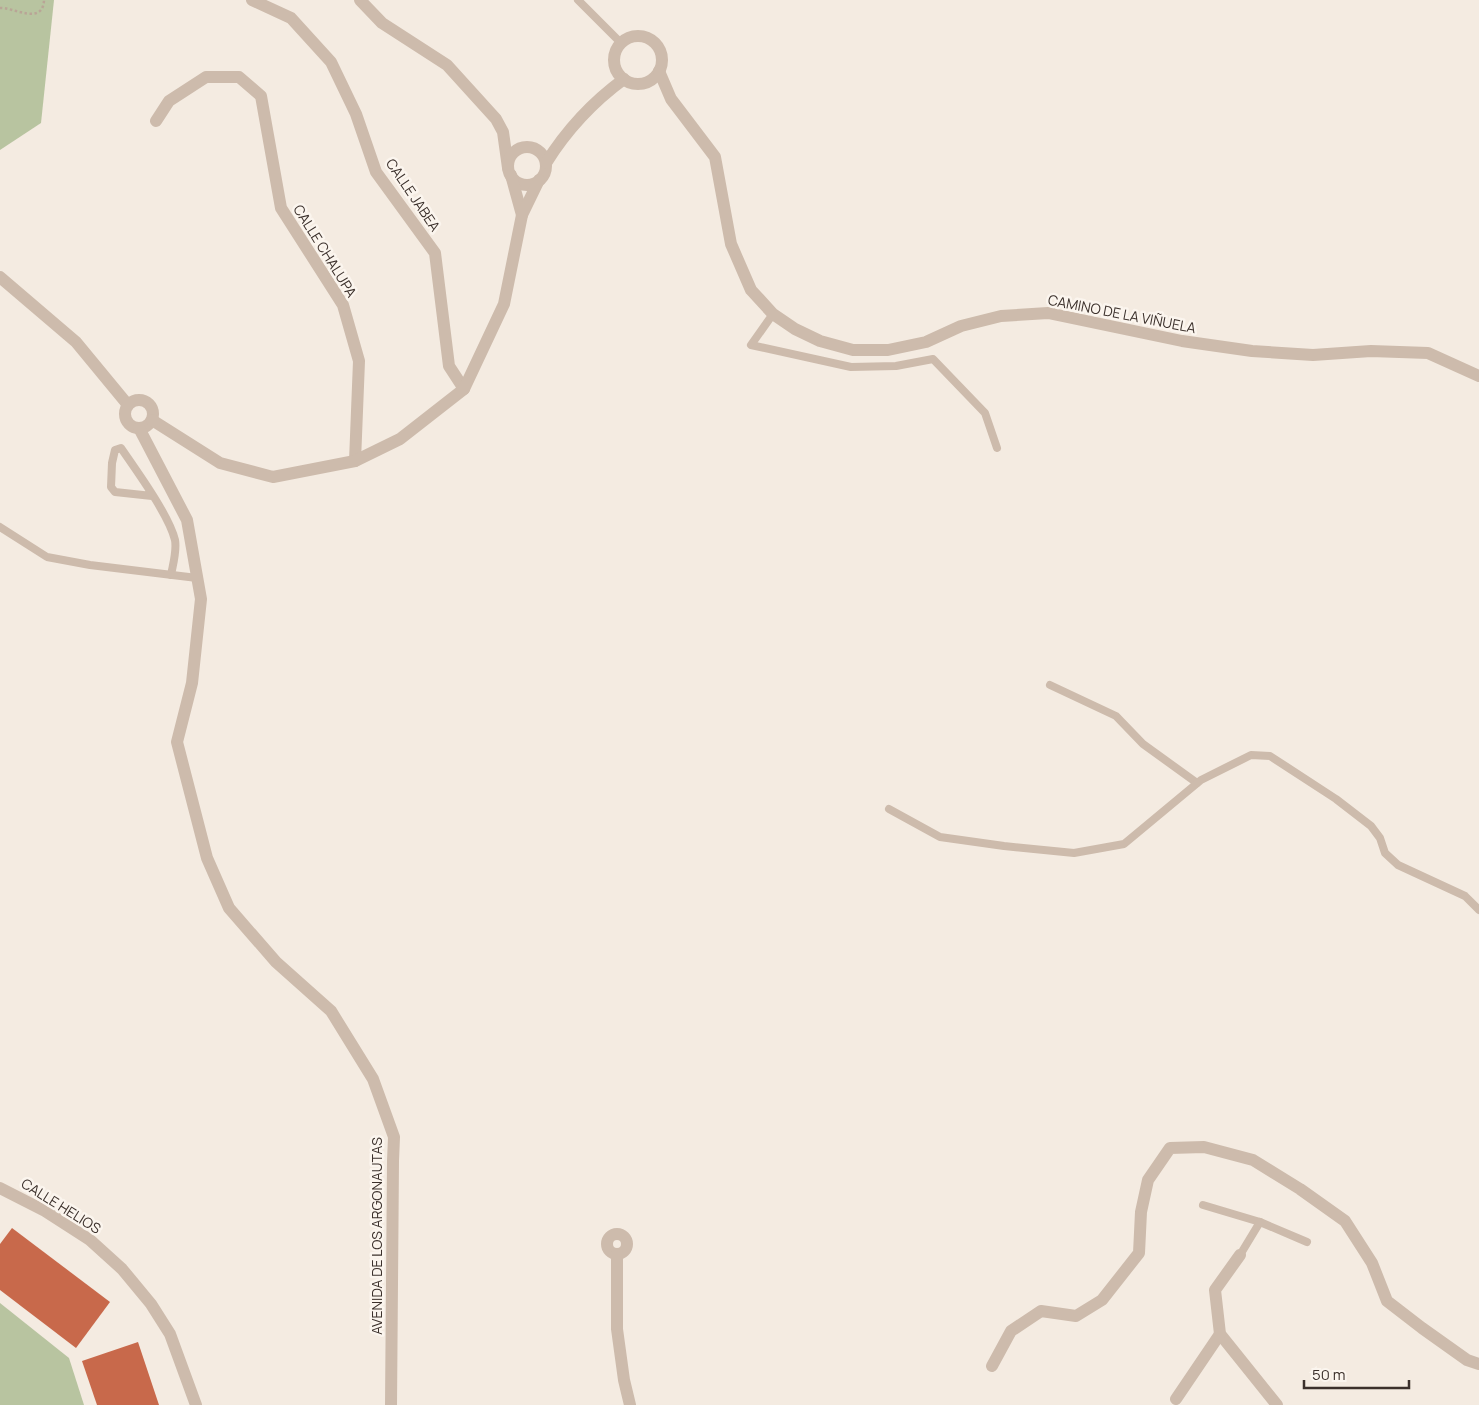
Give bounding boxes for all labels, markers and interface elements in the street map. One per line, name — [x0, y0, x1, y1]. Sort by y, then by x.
street label: CALLE JABEA — [382, 155, 445, 235]
street label: CALLE CHALUPA — [289, 201, 362, 301]
street label: CAMINO DE LA VIÑUELA — [1047, 290, 1198, 337]
street label: AVENIDA DE LOS ARGONAUTAS — [367, 1137, 386, 1335]
street label: CALLE HELIOS — [18, 1174, 105, 1238]
scale bar — [1304, 1358, 1409, 1390]
text: 50 m — [1312, 1364, 1346, 1385]

